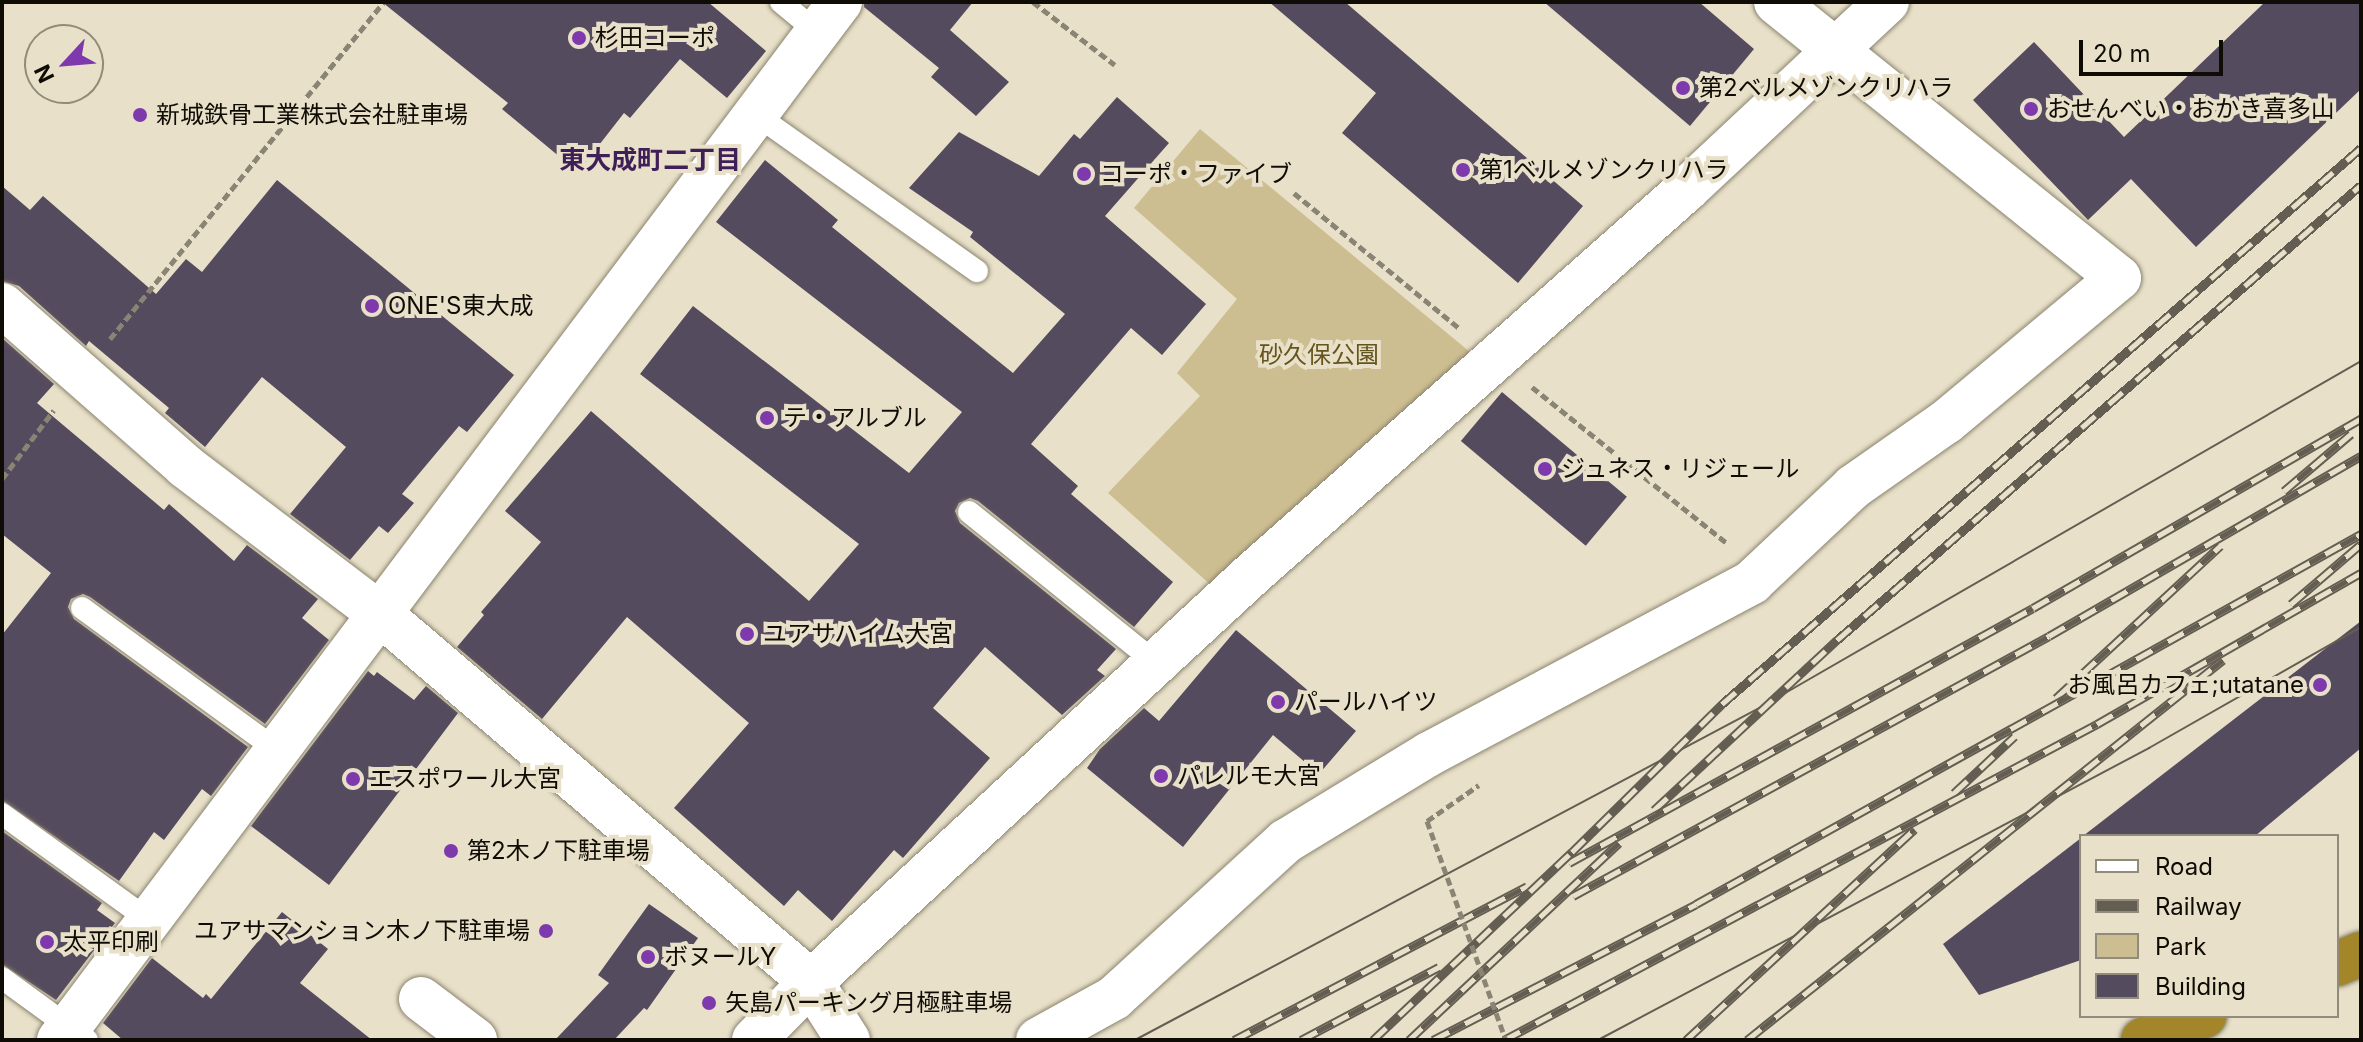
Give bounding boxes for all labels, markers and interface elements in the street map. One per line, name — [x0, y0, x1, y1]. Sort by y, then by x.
north arrow — [24, 24, 104, 104]
place label: 杉田コーポ — [595, 24, 715, 52]
scale bar — [2083, 24, 2227, 74]
marker: 杉田コーポ — [570, 29, 588, 47]
text: 20 m — [2093, 39, 2151, 68]
text: N — [29, 60, 60, 87]
place label: 第2ベルメゾンクリハラ — [1699, 74, 1954, 102]
marker: 第2ベルメゾンクリハラ — [1674, 79, 1692, 97]
place label: おせんべい・おかき喜多山 — [2047, 95, 2335, 123]
marker: おせんべい・おかき喜多山 — [2022, 100, 2040, 118]
place label: 新城鉄骨工業株式会社駐車場 — [156, 101, 468, 129]
marker: 新城鉄骨工業株式会社駐車場 — [131, 106, 149, 124]
district label: 東大成町二丁目 — [559, 144, 741, 176]
place label: 第1ベルメゾンクリハラ — [1479, 156, 1729, 184]
place label: コーポ・ファイブ — [1100, 160, 1292, 188]
marker: 第1ベルメゾンクリハラ — [1454, 161, 1472, 179]
marker: コーポ・ファイブ — [1075, 165, 1093, 183]
place label: ONE'S東大成 — [388, 292, 533, 320]
marker: ONE'S東大成 — [363, 297, 381, 315]
park label: 砂久保公園 — [1259, 341, 1379, 369]
place label: テ・アルブル — [783, 404, 927, 432]
marker: テ・アルブル — [758, 409, 776, 427]
place label: ジュネス・リジェール — [1561, 455, 1801, 483]
marker: ジュネス・リジェール — [1536, 460, 1554, 478]
place label: ユアサハイム大宮 — [763, 620, 955, 648]
marker: ユアサハイム大宮 — [738, 625, 756, 643]
place label: お風呂カフェ;utatane — [2068, 671, 2304, 699]
marker: お風呂カフェ;utatane — [2311, 676, 2329, 694]
place label: パールハイツ — [1294, 688, 1438, 716]
marker: パールハイツ — [1269, 693, 1287, 711]
place label: パレルモ大宮 — [1177, 762, 1321, 790]
place label: エスポワール大宮 — [369, 765, 561, 793]
marker: パレルモ大宮 — [1152, 767, 1170, 785]
marker: エスポワール大宮 — [344, 770, 362, 788]
legend — [2079, 834, 2339, 1018]
place label: 第2木ノ下駐車場 — [467, 837, 650, 865]
marker: 第2木ノ下駐車場 — [442, 842, 460, 860]
text: Road — [2155, 852, 2213, 881]
text: Railway — [2155, 892, 2242, 921]
place label: ユアサマンション木ノ下駐車場 — [194, 917, 530, 945]
marker: ユアサマンション木ノ下駐車場 — [537, 922, 555, 940]
place label: 太平印刷 — [63, 928, 159, 956]
text: Park — [2155, 932, 2206, 961]
marker: 太平印刷 — [38, 933, 56, 951]
place label: ボヌールY — [664, 943, 776, 971]
marker: ボヌールY — [639, 948, 657, 966]
text: Building — [2155, 972, 2246, 1001]
place label: 矢島パーキング月極駐車場 — [725, 989, 1013, 1017]
marker: 矢島パーキング月極駐車場 — [700, 994, 718, 1012]

